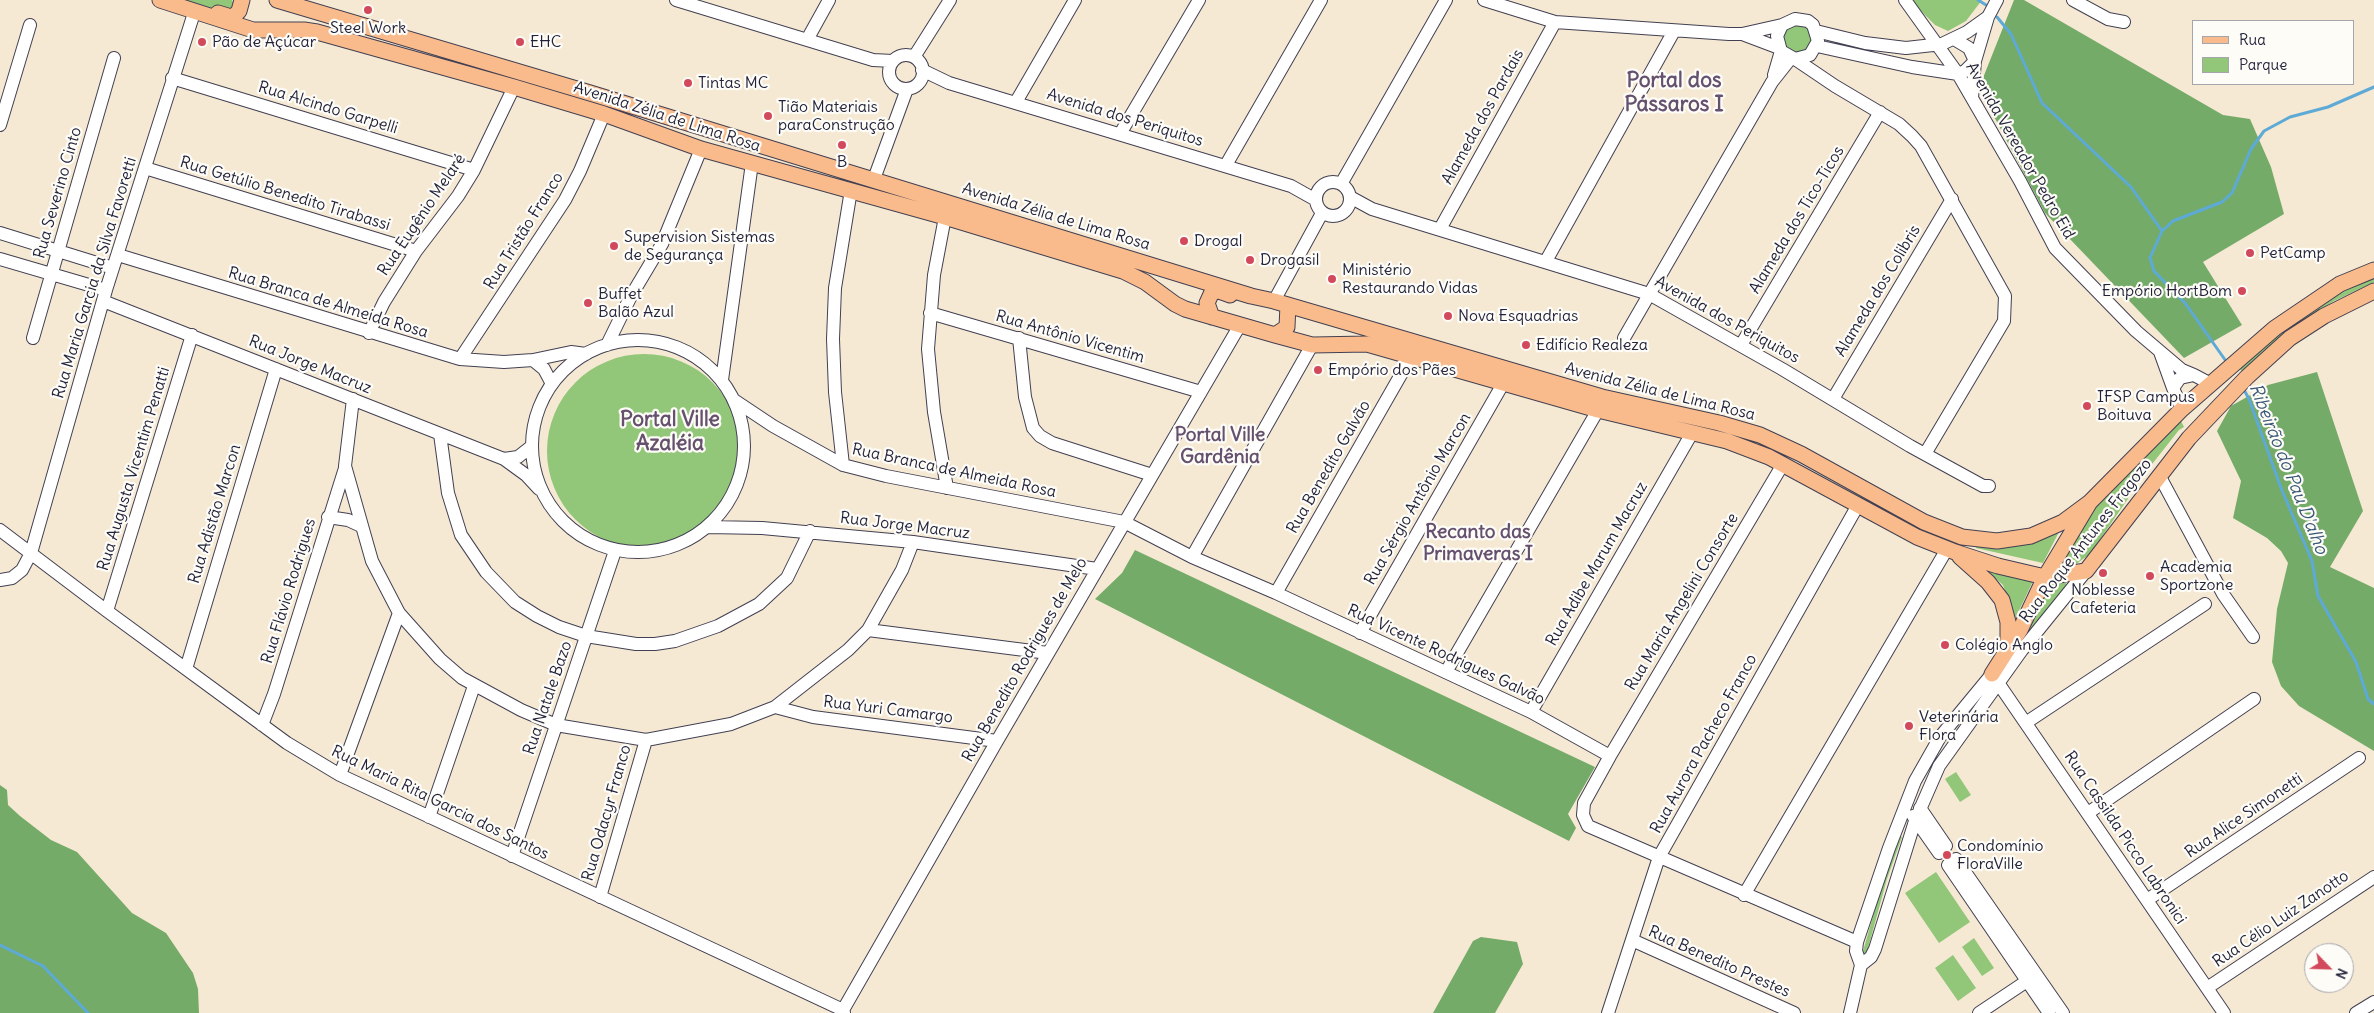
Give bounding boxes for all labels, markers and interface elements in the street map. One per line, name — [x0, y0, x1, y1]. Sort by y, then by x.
marker: Steel Work — [362, 4, 374, 16]
place label: Steel Work — [330, 18, 406, 38]
legend — [2192, 20, 2354, 85]
text: Rua — [2239, 30, 2266, 49]
place label: Pão de Açúcar — [212, 32, 316, 52]
place label: EHC — [530, 32, 561, 52]
marker: Pão de Açúcar — [196, 36, 208, 48]
marker: EHC — [514, 36, 526, 48]
street label: Alameda dos Pardais — [1438, 46, 1528, 188]
text: Parque — [2239, 55, 2287, 74]
street label: Avenida Vereador Pedro Eid — [1961, 59, 2079, 243]
district label: Portal dos Pássaros I — [1624, 68, 1724, 118]
place label: Tintas MC — [698, 73, 768, 93]
marker: Tintas MC — [682, 77, 694, 89]
street label: Rua Alcindo Garpelli — [256, 78, 400, 138]
street label: Avenida Zélia de Lima Rosa — [571, 78, 763, 156]
street label: Avenida dos Periquitos — [1045, 85, 1205, 151]
place label: Tião Materiais paraConstrução — [778, 97, 895, 135]
marker: Tião Materiais paraConstrução — [762, 110, 774, 122]
street label: Rua Severino Cinto — [30, 125, 86, 261]
marker: B — [836, 139, 848, 151]
street label: Alameda dos Tico-Ticos — [1745, 143, 1849, 297]
street label: Rua Eugênio Melaré — [374, 150, 470, 280]
place label: B — [837, 152, 847, 172]
street label: Rua Getúlio Benedito Tirabassi — [178, 153, 392, 235]
street label: Rua Maria Garcia da Silva Favoretti — [49, 155, 141, 401]
street label: Rua Tristão Franco — [480, 169, 568, 293]
street label: Avenida Zélia de Lima Rosa — [960, 179, 1152, 255]
street label: Alameda dos Colibris — [1831, 222, 1925, 360]
place label: Supervision Sistemas de Segurança — [624, 227, 775, 265]
place label: Drogal — [1194, 231, 1242, 251]
marker: Drogal — [1178, 235, 1190, 247]
marker: Supervision Sistemas de Segurança — [608, 240, 620, 252]
place label: PetCamp — [2260, 243, 2326, 263]
marker: PetCamp — [2244, 247, 2256, 259]
place label: Drogasil — [1260, 250, 1319, 270]
marker: Drogasil — [1244, 254, 1256, 266]
place label: Ministério Restaurando Vidas — [1342, 260, 1478, 298]
street label: Rua Branca de Almeida Rosa — [226, 263, 430, 343]
street label: Avenida dos Periquitos — [1651, 272, 1803, 368]
marker: Ministério Restaurando Vidas — [1326, 273, 1338, 285]
place label: Empório HortBom — [2102, 281, 2232, 301]
place label: Buffet Balão Azul — [598, 284, 674, 322]
marker: Empório HortBom — [2236, 285, 2248, 297]
marker: Buffet Balão Azul — [582, 297, 594, 309]
place label: Nova Esquadrias — [1458, 306, 1578, 326]
street label: Rua Antônio Vicentim — [993, 307, 1147, 367]
marker: Nova Esquadrias — [1442, 310, 1454, 322]
street label: Rua Jorge Macruz — [246, 332, 374, 398]
place label: Edifício Realeza — [1536, 335, 1648, 355]
marker: Edifício Realeza — [1520, 339, 1532, 351]
street label: Avenida Zélia de Lima Rosa — [1563, 359, 1757, 425]
place label: Empório dos Pães — [1328, 360, 1456, 380]
marker: Empório dos Pães — [1312, 364, 1324, 376]
street label: Rua Augusta Vicentim Penatti — [94, 365, 174, 573]
water label: Ribeirão do Pau D'alho — [2244, 381, 2332, 557]
place label: IFSP Campus Boituva — [2097, 387, 2195, 425]
street label: Rua Benedito Galvão — [1283, 397, 1375, 537]
marker: IFSP Campus Boituva — [2081, 400, 2093, 412]
district label: Portal Ville Azaléia — [620, 407, 720, 457]
street label: Rua Sérgio Antônio Marcon — [1361, 410, 1475, 588]
district label: Portal Ville Gardênia — [1175, 425, 1265, 469]
street label: Rua Branca de Almeida Rosa — [850, 440, 1058, 502]
street label: Rua Adistão Marcon — [185, 442, 245, 586]
street label: Rua Roque Antunes Fragozo — [2016, 455, 2156, 627]
street label: Rua Adibe Marum Macruz — [1542, 479, 1652, 649]
street label: Rua Jorge Macruz — [839, 509, 971, 543]
street label: Rua Maria Angelini Consorte — [1621, 510, 1743, 694]
street label: Rua Flávio Rodrigues — [258, 516, 320, 666]
district label: Recanto das Primaveras I — [1423, 522, 1533, 566]
street label: Rua Benedito Rodrigues de Melo — [958, 554, 1092, 766]
place label: Academia Sportzone — [2160, 557, 2233, 595]
marker: Noblesse Cafeteria — [2097, 567, 2109, 579]
marker: Academia Sportzone — [2144, 570, 2156, 582]
place label: Noblesse Cafeteria — [2070, 580, 2136, 618]
street label: Rua Vicente Rodrigues Galvão — [1344, 601, 1548, 709]
place label: Colégio Anglo — [1955, 635, 2053, 655]
street label: Rua Natale Bazo — [520, 639, 576, 757]
marker: Colégio Anglo — [1939, 639, 1951, 651]
street label: Rua Aurora Pacheco Franco — [1647, 651, 1761, 837]
street label: Rua Yuri Camargo — [822, 693, 954, 727]
place label: Veterinária Flora — [1919, 707, 1999, 745]
marker: Veterinária Flora — [1903, 720, 1915, 732]
street label: Rua Maria Rita Garcia dos Santos — [328, 742, 552, 864]
street label: Rua Odacyr Franco — [578, 743, 636, 883]
street label: Rua Cassilda Picco Labronici — [2060, 748, 2190, 928]
street label: Rua Alice Simonetti — [2182, 770, 2306, 862]
place label: Condomínio FloraVille — [1957, 836, 2043, 874]
marker: Condomínio FloraVille — [1941, 849, 1953, 861]
street label: Rua Célio Luiz Zanotto — [2209, 866, 2353, 972]
street label: Rua Benedito Prestes — [1645, 922, 1793, 1002]
north arrow — [2304, 943, 2354, 993]
text: N — [2332, 966, 2352, 982]

